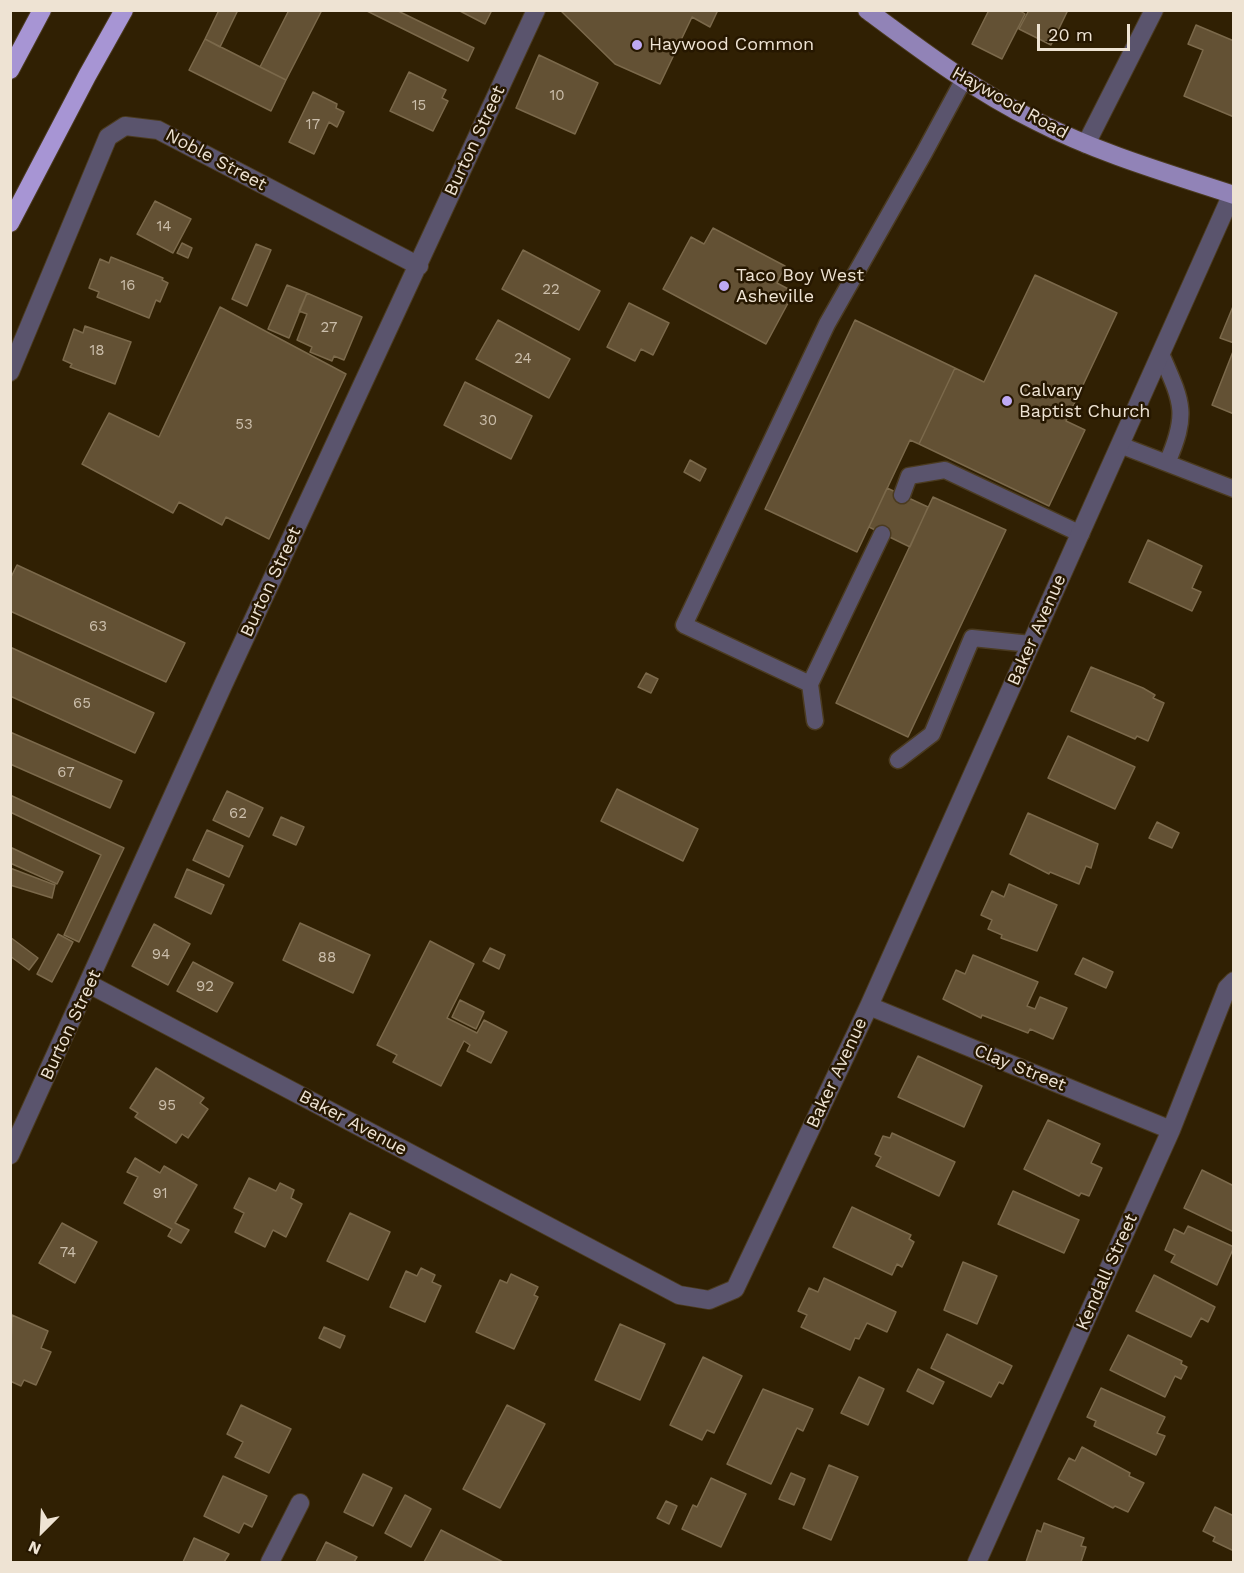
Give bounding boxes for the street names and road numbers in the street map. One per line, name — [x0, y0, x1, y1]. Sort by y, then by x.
street label: Haywood Road — [948, 62, 1072, 144]
street label: Burton Street — [440, 82, 510, 200]
street label: Noble Street — [162, 124, 270, 196]
street label: Burton Street — [236, 523, 306, 641]
street label: Baker Avenue — [1003, 571, 1071, 689]
street label: Burton Street — [36, 966, 106, 1084]
street label: Baker Avenue — [802, 1014, 872, 1132]
street label: Clay Street — [971, 1040, 1069, 1096]
street label: Baker Avenue — [295, 1085, 411, 1161]
street label: Kendall Street — [1072, 1210, 1142, 1334]

